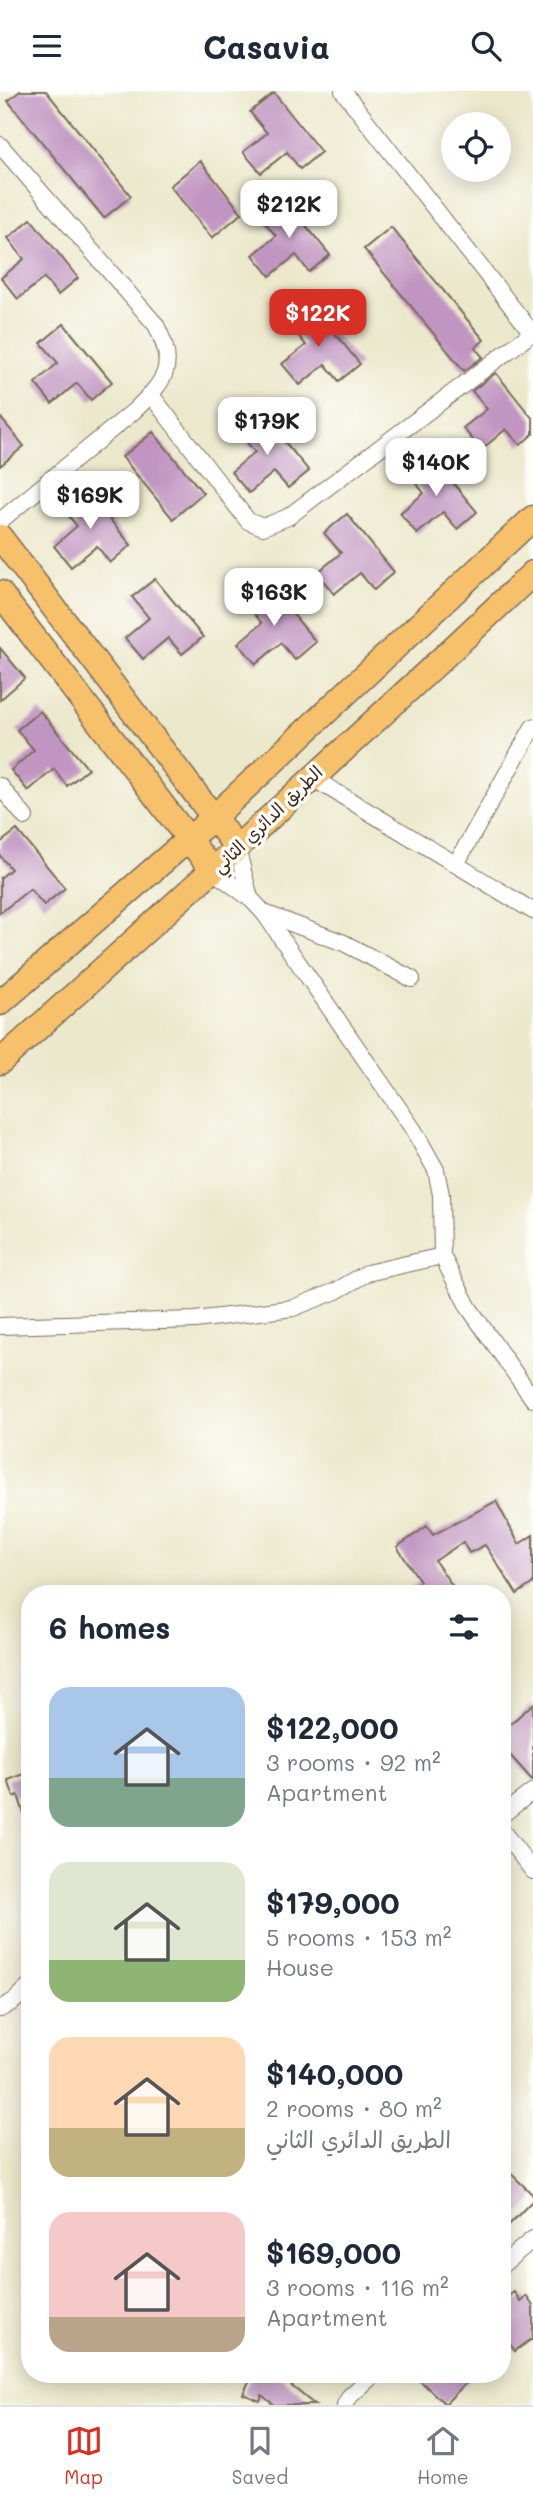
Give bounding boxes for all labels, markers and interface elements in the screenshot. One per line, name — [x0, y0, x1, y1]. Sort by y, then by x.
text: Casavia — [203, 25, 330, 67]
icon: menu — [28, 27, 66, 65]
icon: search — [467, 27, 505, 65]
map controls — [441, 112, 511, 182]
button: locate — [441, 112, 511, 182]
pin: $212K — [240, 181, 338, 240]
text: $212K — [256, 188, 322, 218]
pin: $122K — [269, 289, 367, 349]
text: $122K — [285, 297, 351, 327]
pin: $179K — [218, 397, 316, 457]
text: $179K — [234, 405, 300, 435]
pin: $140K — [387, 439, 485, 498]
text: $140K — [402, 446, 470, 476]
pin: $169K — [41, 471, 139, 531]
text: $169K — [56, 479, 124, 509]
pin: $163K — [225, 568, 323, 628]
text: $163K — [240, 576, 308, 606]
street label: الطريق الدائري الثاني — [207, 760, 331, 881]
text: 6 homes — [49, 1607, 170, 1647]
icon: filters — [445, 1608, 483, 1646]
text: $122,000 — [266, 1707, 398, 1747]
icon: home — [105, 1715, 189, 1799]
text: 3 rooms · 92 m² — [266, 1747, 441, 1777]
text: Apartment — [266, 1777, 388, 1807]
text: $179,000 — [266, 1882, 400, 1922]
icon: home — [105, 1890, 189, 1974]
text: 5 rooms · 153 m² — [266, 1922, 451, 1952]
text: House — [266, 1952, 334, 1982]
text: $140,000 — [266, 2053, 403, 2093]
icon: home — [105, 2065, 189, 2149]
text: 2 rooms · 80 m² — [266, 2093, 442, 2123]
text: الطريق الدائري الثاني — [266, 2124, 451, 2154]
text: $169,000 — [266, 2232, 401, 2272]
icon: home — [105, 2240, 189, 2324]
text: 3 rooms · 116 m² — [266, 2272, 449, 2302]
text: Apartment — [266, 2302, 388, 2332]
tab: Map — [64, 2422, 103, 2489]
tab: Saved — [232, 2422, 288, 2489]
tab: Home — [417, 2422, 469, 2489]

